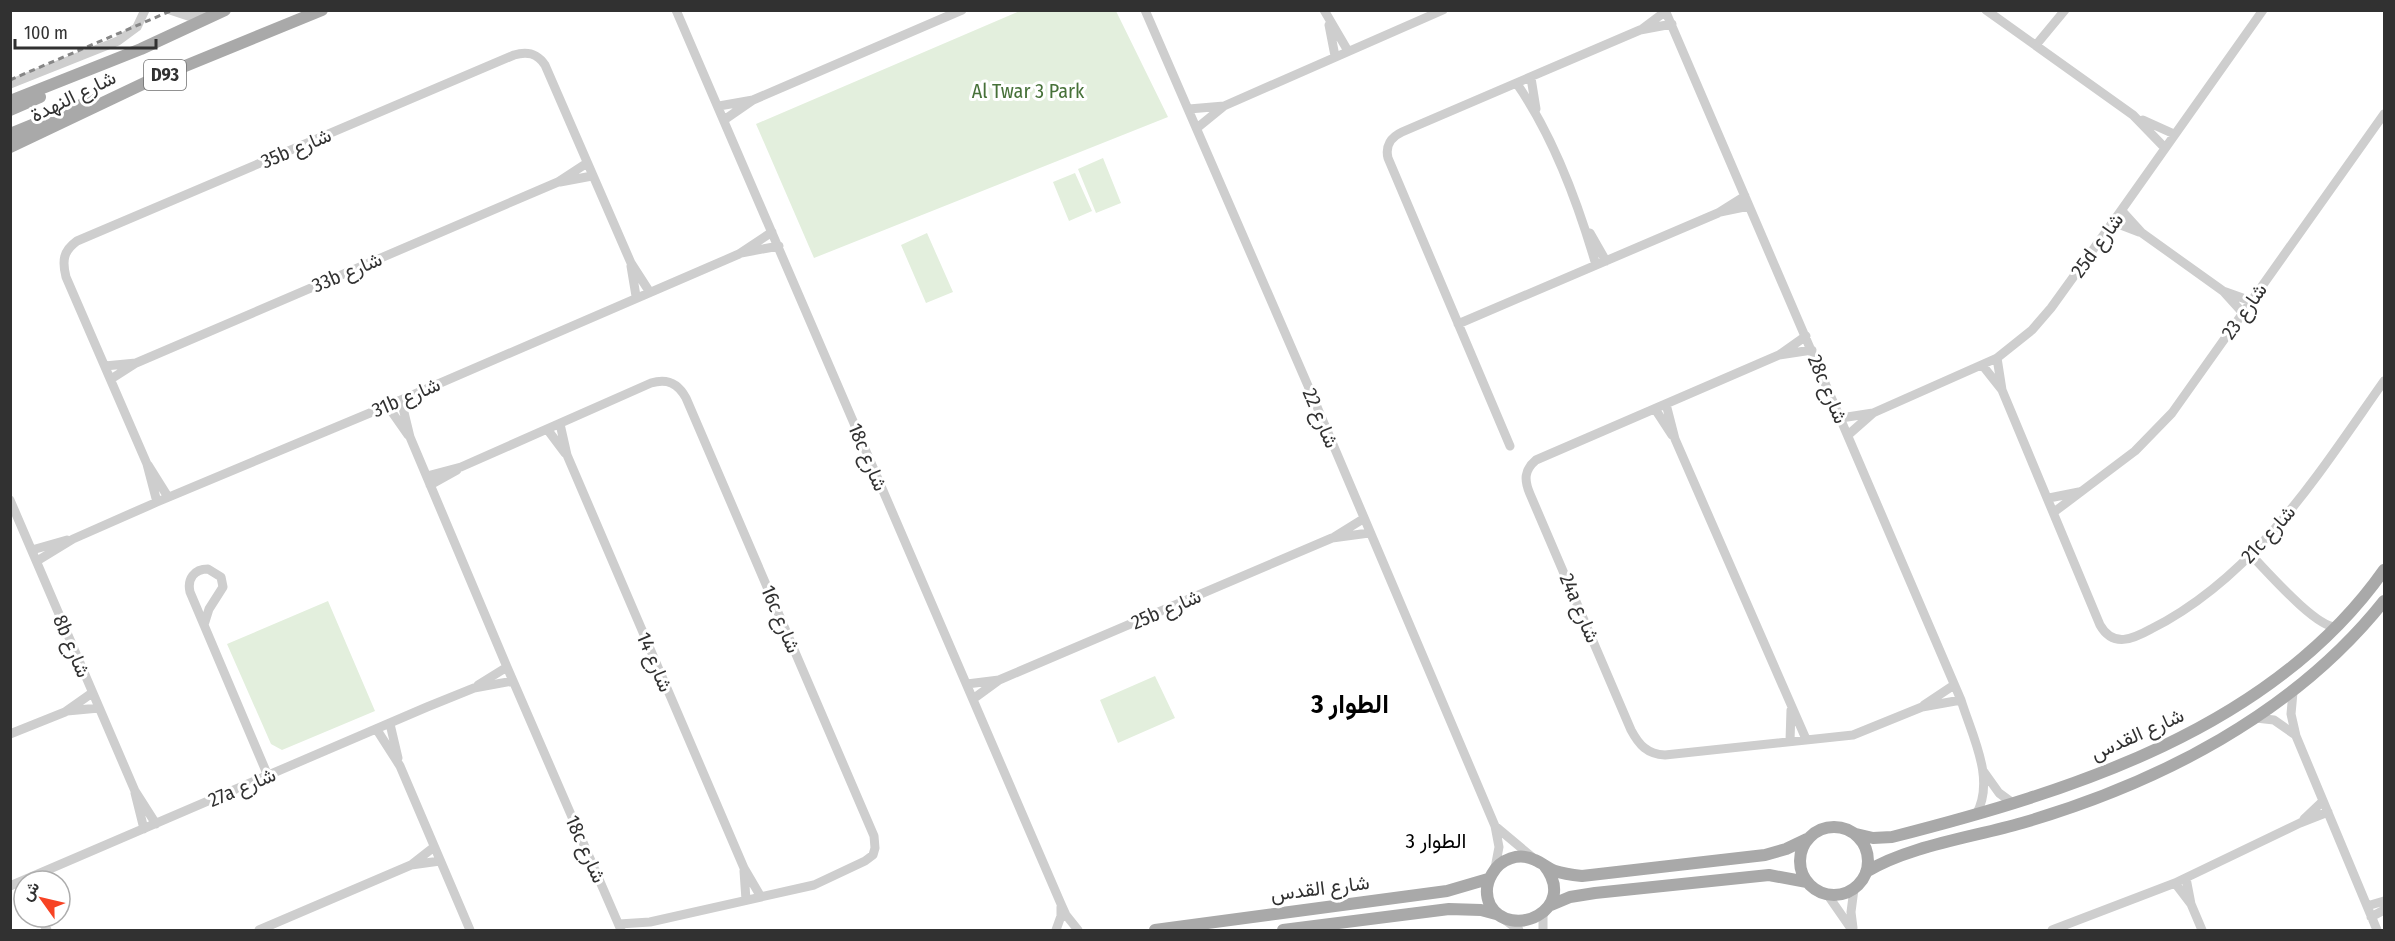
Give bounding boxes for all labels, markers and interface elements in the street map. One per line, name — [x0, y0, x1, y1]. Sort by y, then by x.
scale bar — [15, 12, 156, 50]
text: 100 m — [24, 22, 68, 44]
road number: D93 — [144, 60, 186, 90]
street label: شارع النهدة — [26, 65, 120, 129]
park label: Al Twar 3 Park — [972, 79, 1085, 103]
street label: 35b شارع — [257, 123, 335, 175]
street label: 25d شارع — [2066, 208, 2130, 283]
street label: 33b شارع — [308, 247, 386, 299]
street label: شارع 23 — [2216, 278, 2273, 345]
street label: 28c شارع — [1801, 351, 1853, 428]
street label: 31b شارع — [368, 372, 445, 424]
street label: شارع 22 — [1296, 385, 1344, 452]
street label: 18c شارع — [841, 419, 893, 495]
street label: 21c شارع — [2236, 500, 2302, 569]
street label: 24a شارع — [1553, 570, 1605, 647]
street label: 16c شارع — [754, 582, 806, 657]
street label: 25b شارع — [1127, 584, 1205, 636]
street label: 8b شارع — [46, 611, 96, 682]
street label: شارع 14 — [630, 629, 678, 696]
district label: الطوار 3 — [1310, 689, 1389, 720]
street label: شارع القدس — [2087, 703, 2188, 767]
street label: 27a شارع — [205, 762, 280, 814]
street label: 18c شارع — [559, 812, 611, 887]
district label: الطوار 3 — [1406, 828, 1466, 854]
north arrow — [12, 869, 72, 929]
street label: شارع القدس — [1269, 870, 1371, 908]
text: ش — [17, 878, 43, 904]

